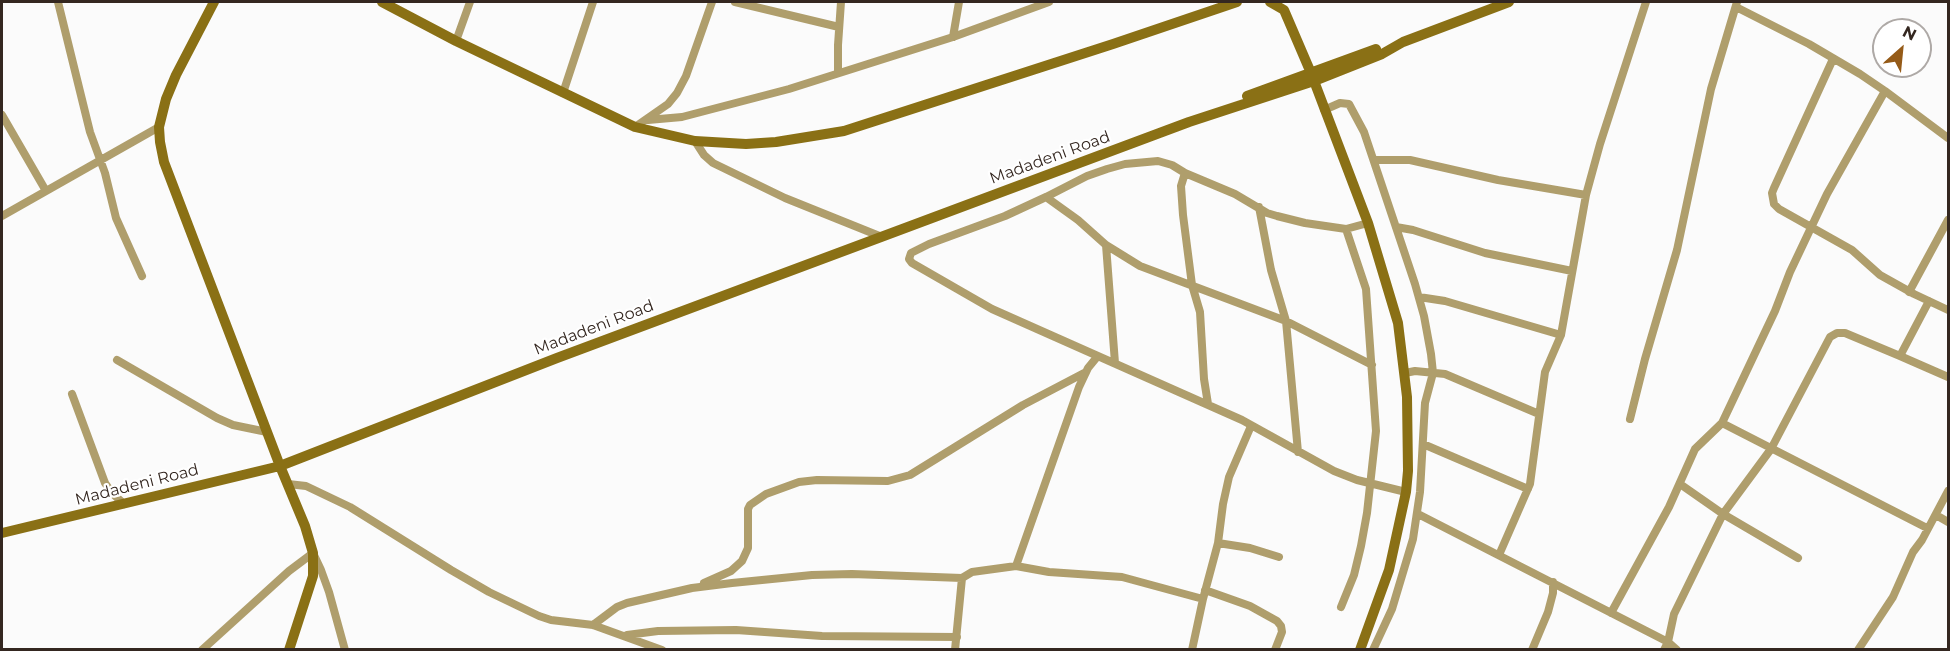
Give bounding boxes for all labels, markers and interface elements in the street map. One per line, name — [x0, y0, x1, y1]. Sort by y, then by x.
north arrow — [1872, 18, 1932, 78]
text: N — [1899, 22, 1920, 45]
street label: Madadeni Road — [987, 127, 1113, 189]
street label: Madadeni Road — [531, 296, 657, 360]
street label: Madadeni Road — [73, 460, 201, 510]

